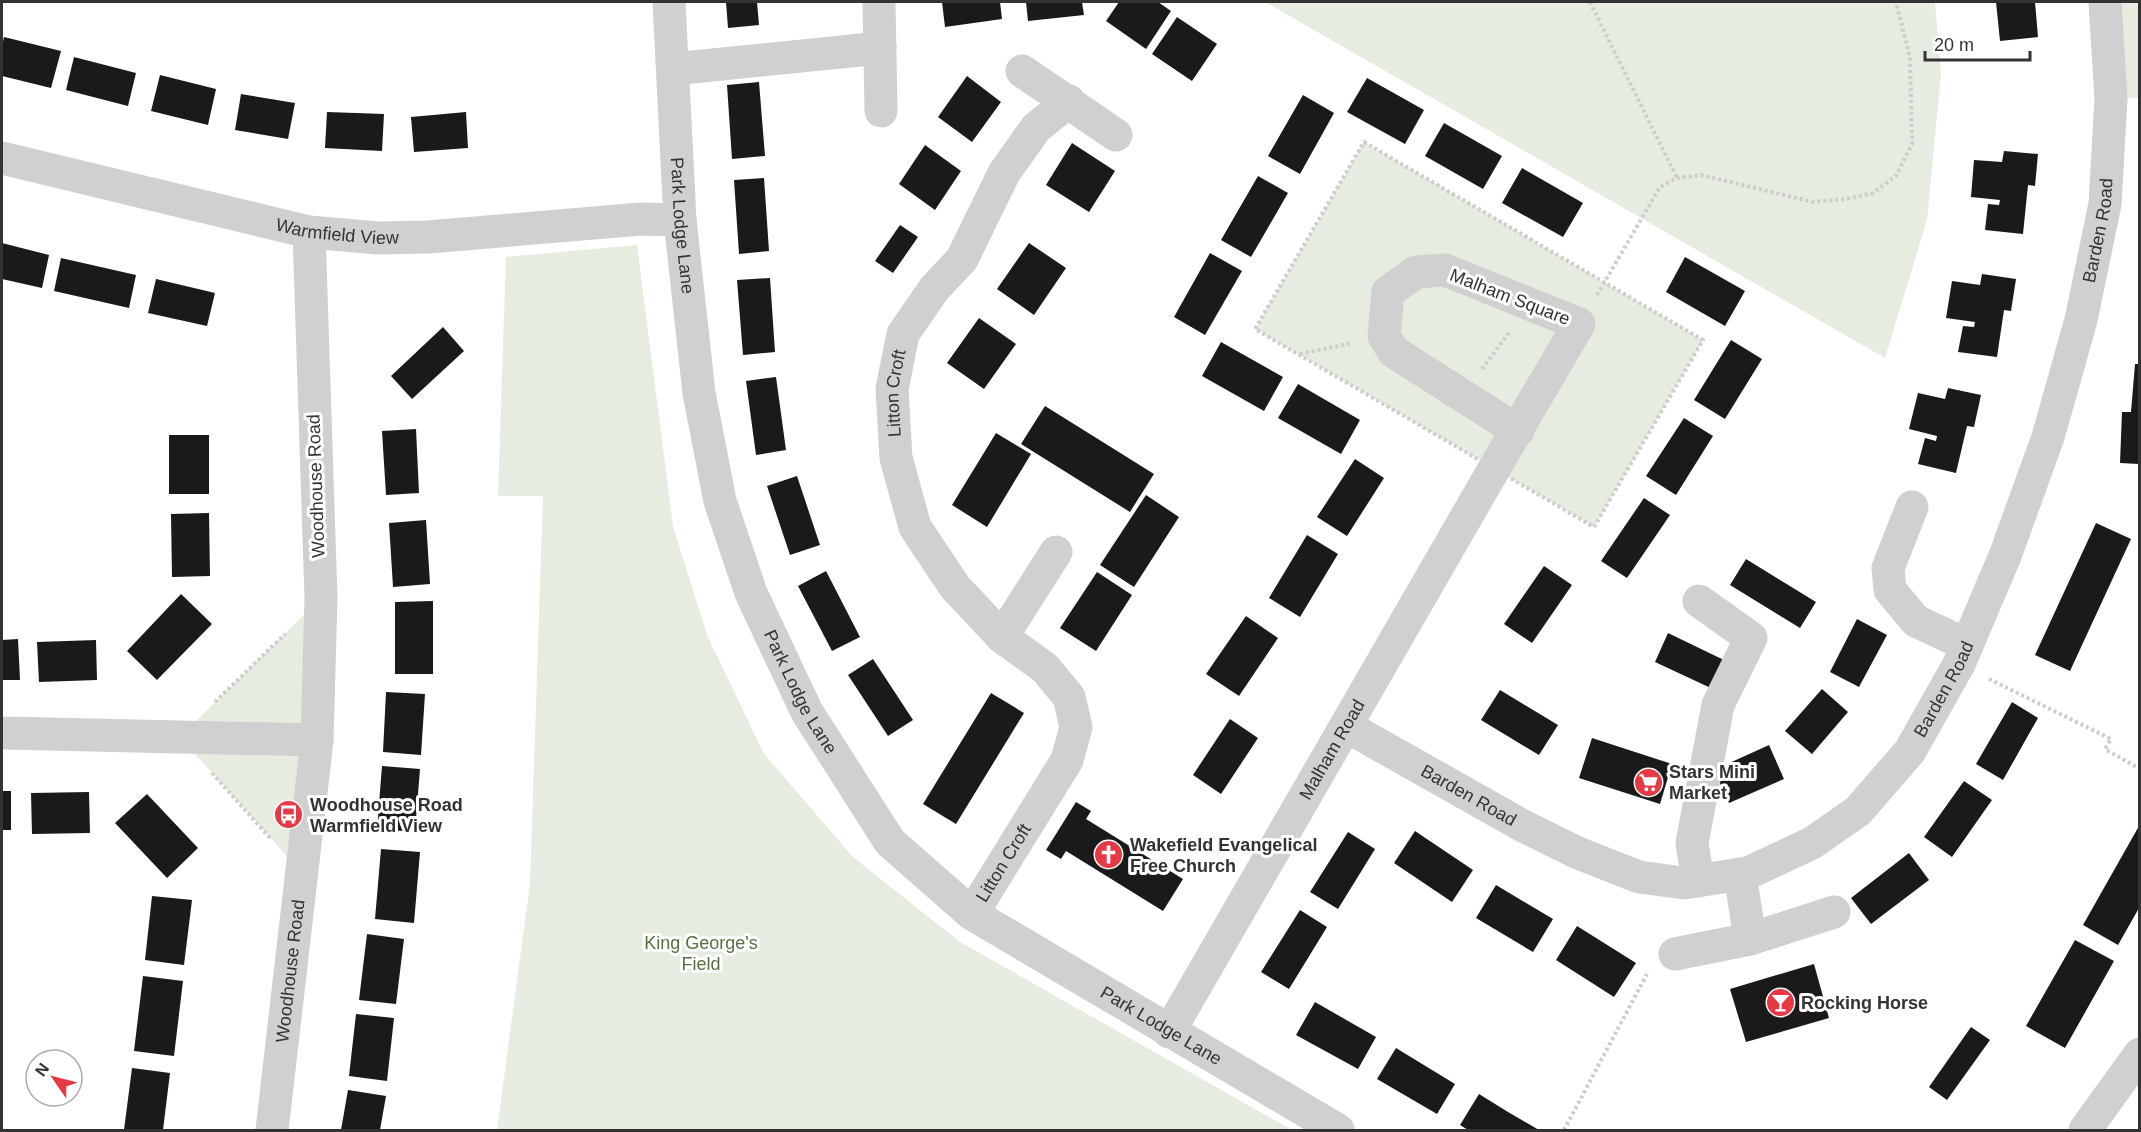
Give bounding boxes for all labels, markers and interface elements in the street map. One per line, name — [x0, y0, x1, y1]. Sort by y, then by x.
scale bar — [1925, 24, 2030, 62]
text: 20 m — [1934, 35, 1974, 55]
street label: Park Lodge Lane — [667, 157, 698, 295]
street label: Barden Road — [2079, 178, 2116, 285]
street label: Warmfield View — [274, 214, 400, 248]
street label: Malham Square — [1447, 265, 1573, 329]
street label: Litton Croft — [882, 348, 910, 438]
street label: Woodhouse Road — [303, 414, 329, 558]
street label: Park Lodge Lane — [760, 627, 841, 758]
street label: Barden Road — [1910, 638, 1978, 741]
street label: Malham Road — [1295, 696, 1369, 803]
street label: Barden Road — [1418, 761, 1520, 830]
place label: Stars Mini Market — [1669, 762, 1755, 803]
supermarket icon: Stars Mini Market — [1632, 766, 1664, 798]
place label: Woodhouse Road Warmfield View — [310, 795, 463, 836]
bus stop icon: Woodhouse Road Warmfield View — [273, 799, 305, 831]
street label: Litton Croft — [972, 820, 1035, 906]
place label: Wakefield Evangelical Free Church — [1130, 835, 1317, 876]
church icon: Wakefield Evangelical Free Church — [1093, 839, 1125, 871]
street label: Woodhouse Road — [272, 898, 309, 1044]
park label: King George's Field — [644, 933, 758, 974]
street label: Park Lodge Lane — [1097, 982, 1225, 1069]
bar icon: Rocking Horse — [1764, 987, 1796, 1019]
place label: Rocking Horse — [1801, 993, 1928, 1013]
north arrow — [24, 1048, 84, 1108]
text: N — [32, 1060, 52, 1079]

